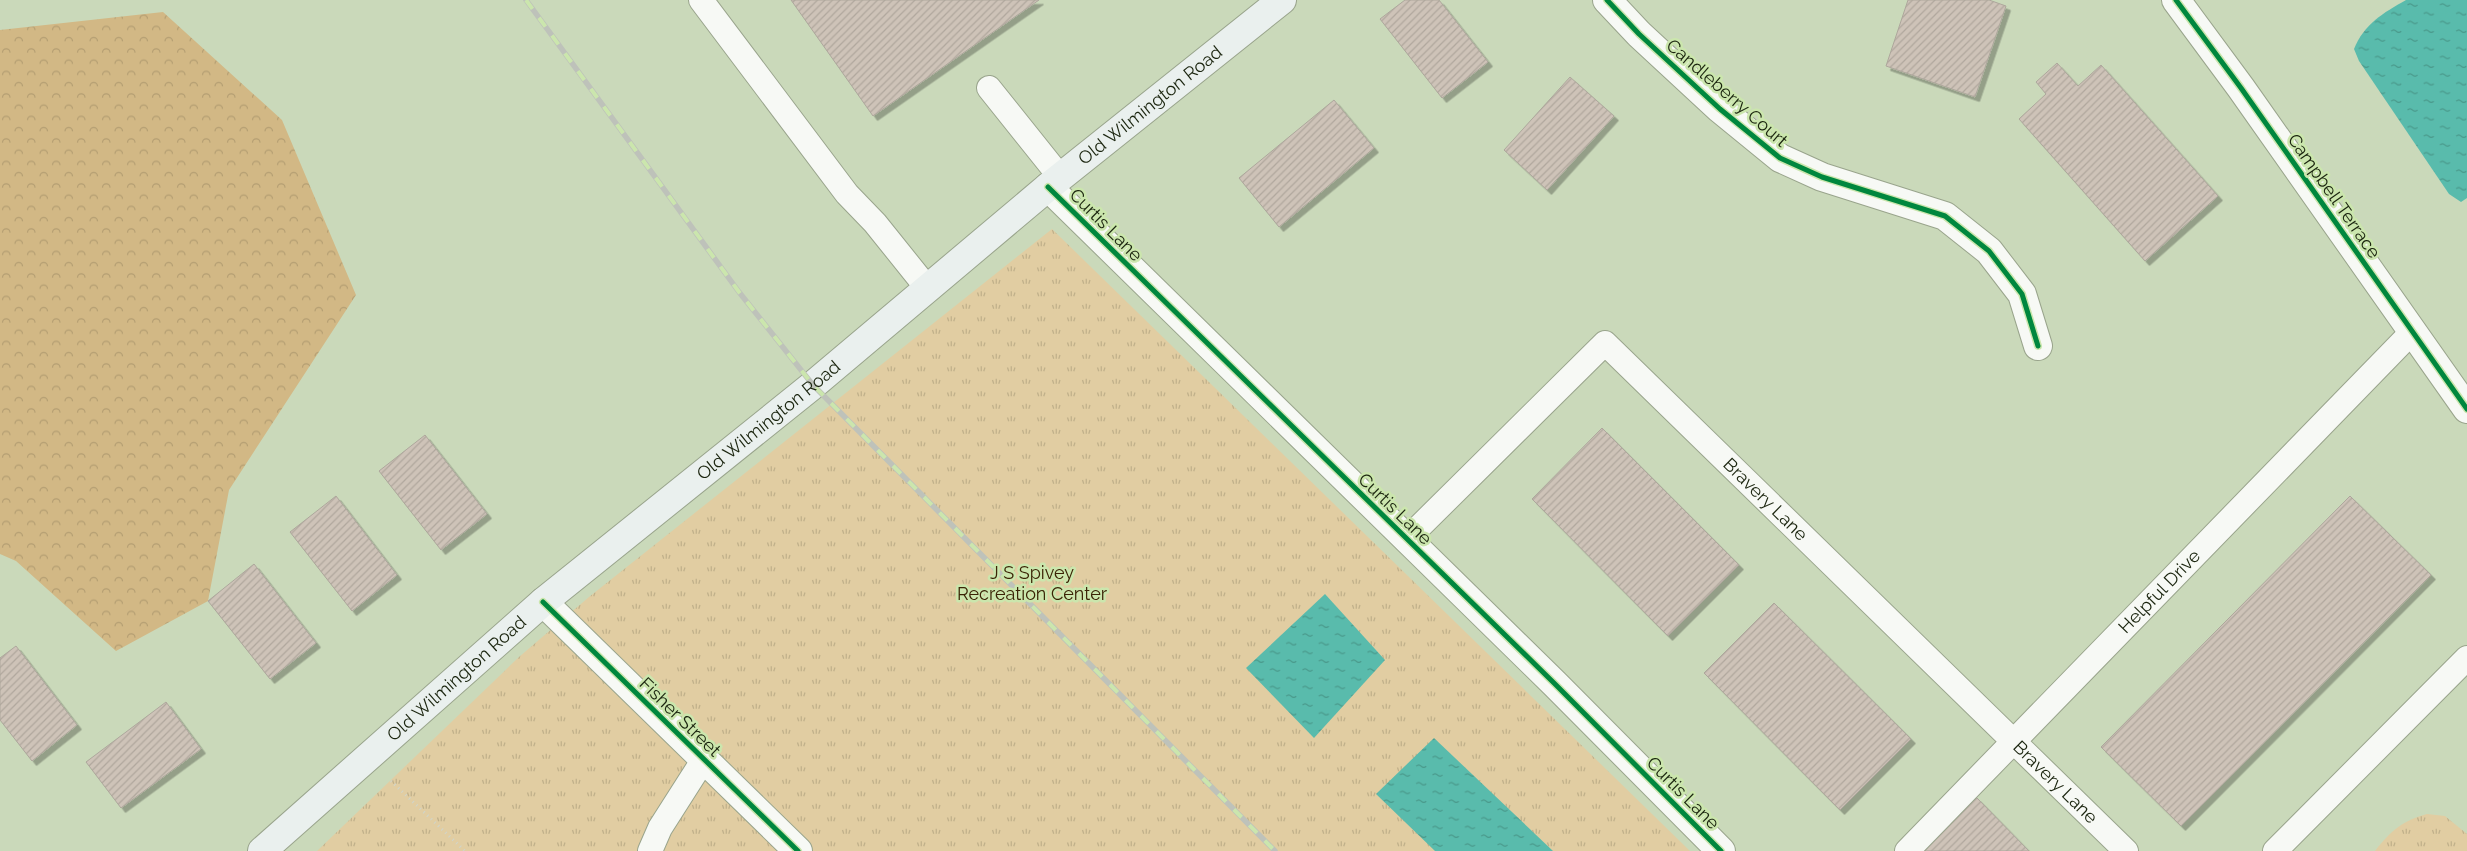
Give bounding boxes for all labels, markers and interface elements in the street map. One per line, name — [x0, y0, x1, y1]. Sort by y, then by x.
street label: Candleberry Court — [1662, 34, 1792, 151]
street label: Old Wilmington Road — [1074, 41, 1226, 169]
street label: Campbell Terrace — [2284, 129, 2385, 262]
street label: Curtis Lane — [1066, 184, 1147, 266]
street label: Old Wilmington Road — [692, 356, 844, 484]
street label: Bravery Lane — [1719, 453, 1812, 545]
street label: Curtis Lane — [1354, 468, 1437, 549]
street label: Helpful Drive — [2114, 545, 2205, 637]
park label: J S Spivey Recreation Center — [957, 562, 1108, 604]
street label: Old Wilmington Road — [383, 611, 530, 745]
street label: Fisher Street — [635, 673, 725, 761]
street label: Bravery Lane — [2009, 736, 2102, 828]
street label: Curtis Lane — [1643, 752, 1724, 834]

